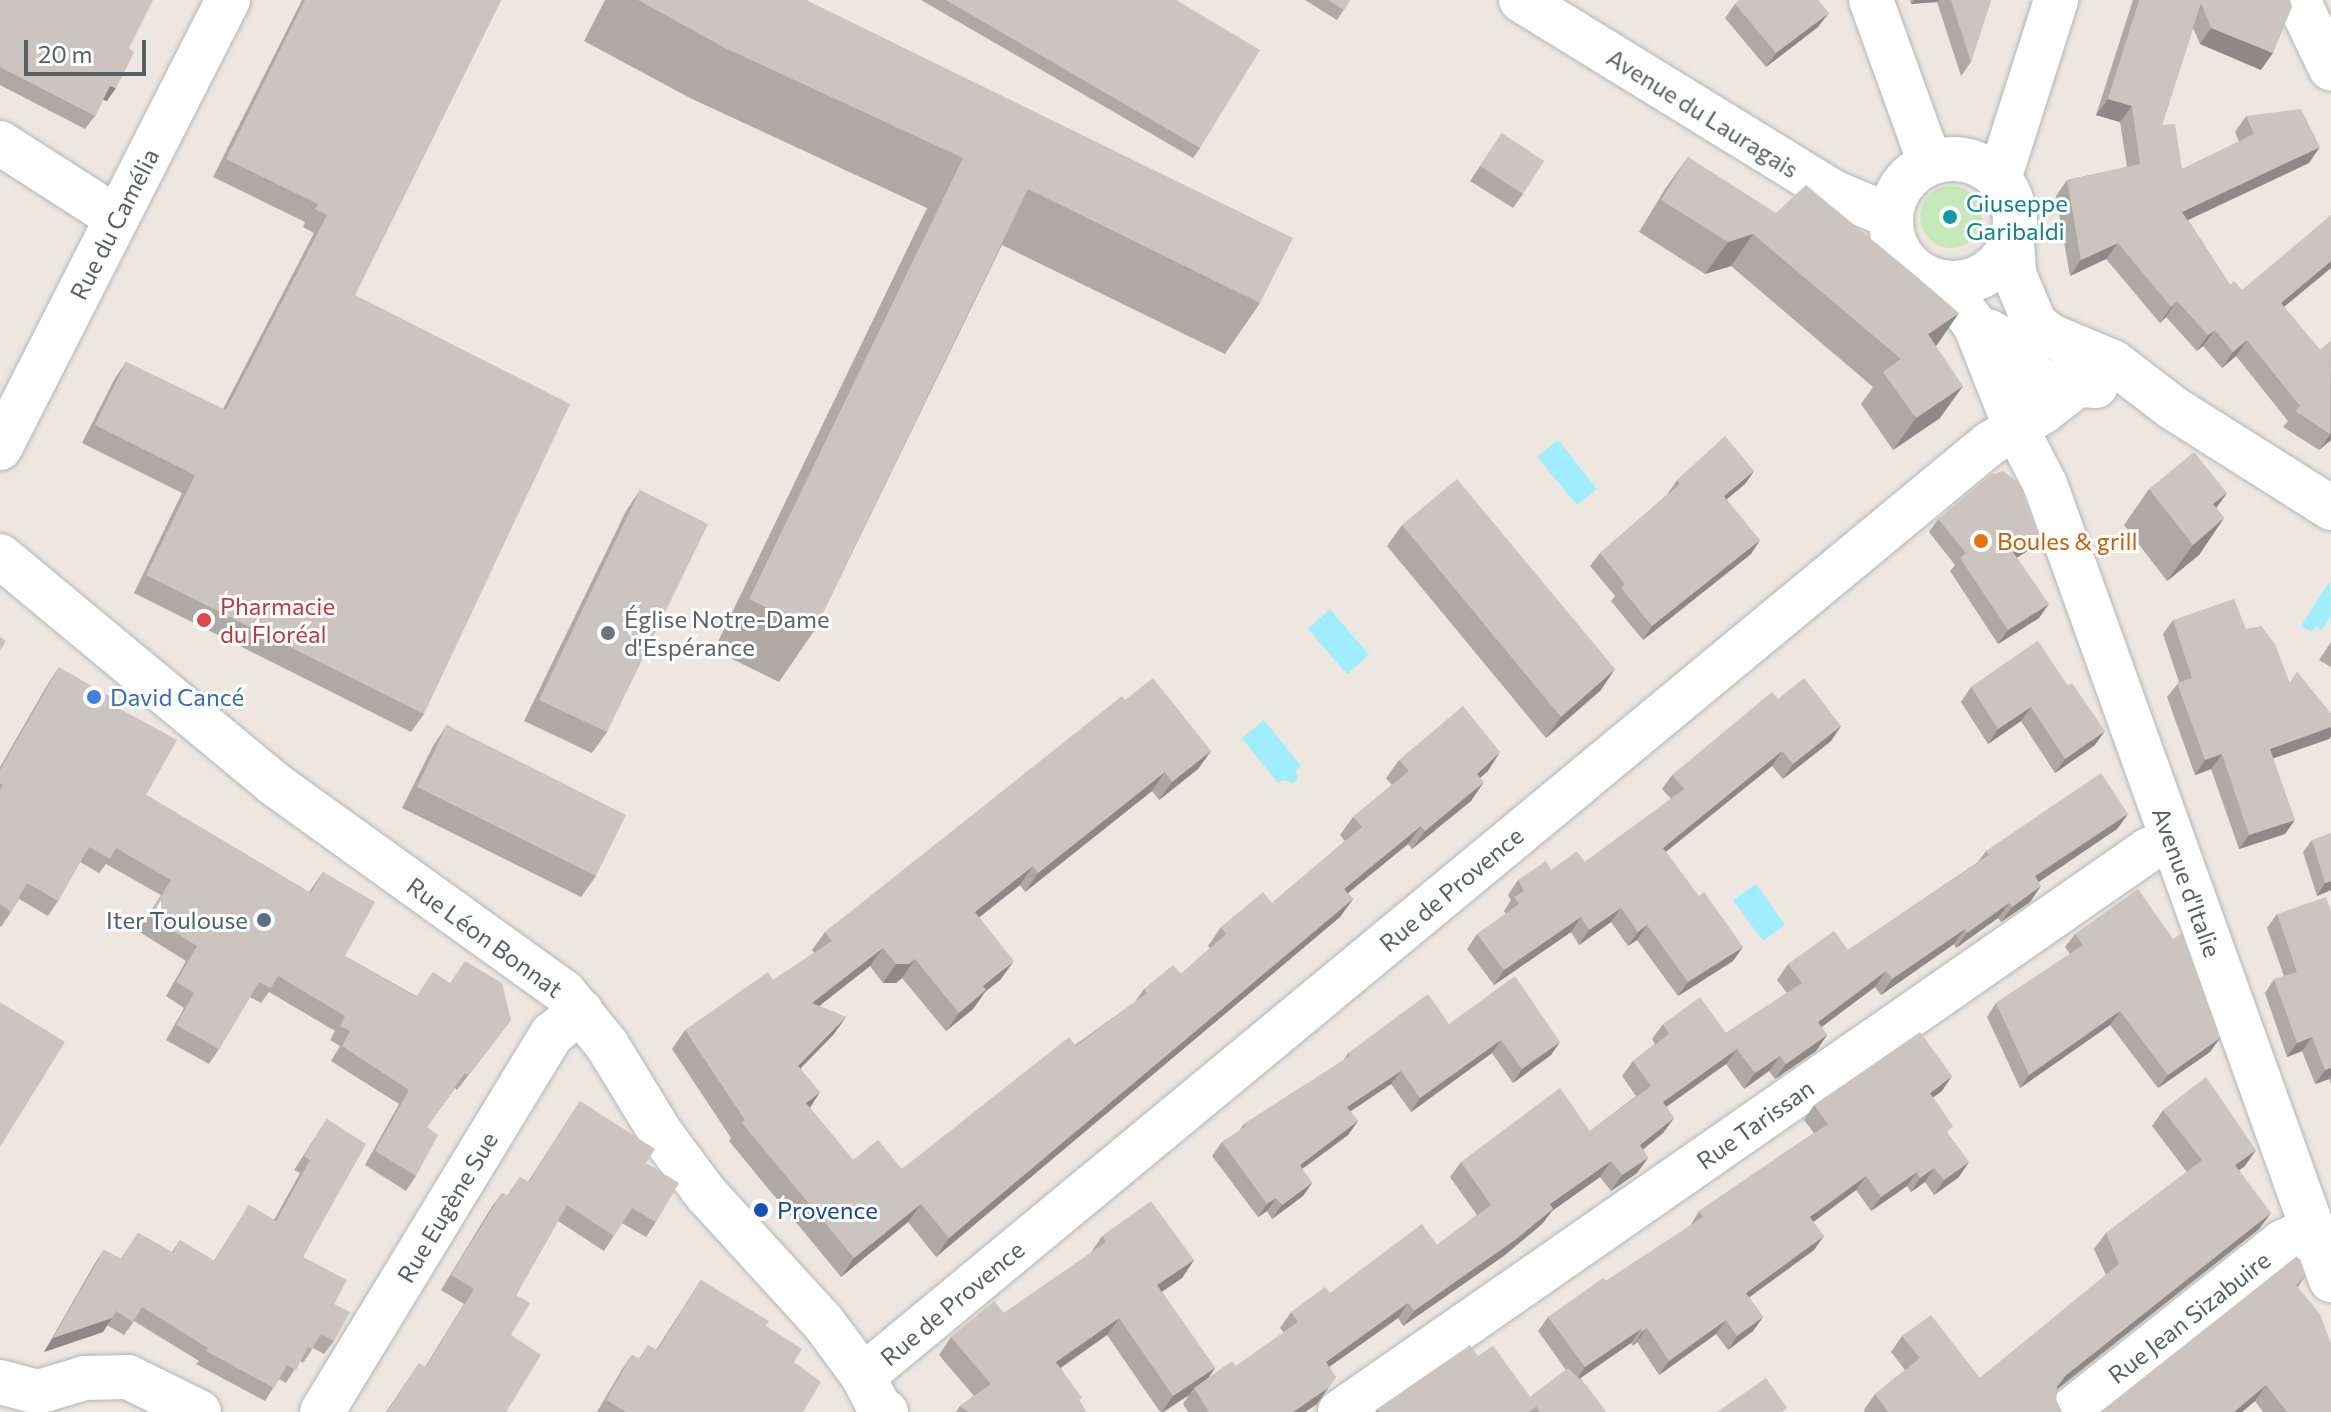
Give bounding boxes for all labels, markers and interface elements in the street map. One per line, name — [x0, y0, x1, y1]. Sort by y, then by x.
scale bar — [28, 24, 150, 74]
text: 20 m — [38, 39, 92, 68]
street label: Avenue du Lauragais — [1602, 42, 1804, 184]
street label: Rue du Camélia — [64, 144, 164, 304]
place label: Giuseppe Garibaldi — [1966, 189, 2068, 245]
marker: Giuseppe Garibaldi — [1941, 208, 1959, 226]
place label: Boules & grill — [1997, 527, 2138, 555]
marker: Boules & grill — [1972, 532, 1990, 550]
place label: Pharmacie du Floréal — [220, 592, 335, 648]
place label: Église Notre-Dame d'Espérance — [624, 605, 830, 661]
marker: Pharmacie du Floréal — [195, 611, 213, 629]
marker: Église Notre-Dame d'Espérance — [599, 624, 617, 642]
place label: David Cancé — [110, 683, 244, 711]
marker: David Cancé — [85, 688, 103, 706]
street label: Avenue d'Italie — [2147, 803, 2227, 961]
street label: Rue de Provence — [1373, 821, 1529, 957]
street label: Rue Léon Bonnat — [402, 871, 568, 1003]
place label: Iter Toulouse — [106, 906, 248, 934]
marker: Iter Toulouse — [255, 911, 273, 929]
street label: Rue Tarissan — [1691, 1073, 1819, 1175]
street label: Rue Eugène Sue — [391, 1126, 503, 1288]
place label: Provence — [777, 1196, 878, 1224]
marker: Provence — [752, 1201, 770, 1219]
street label: Rue de Provence — [874, 1235, 1030, 1371]
street label: Rue Jean Sizabuire — [2102, 1245, 2276, 1389]

